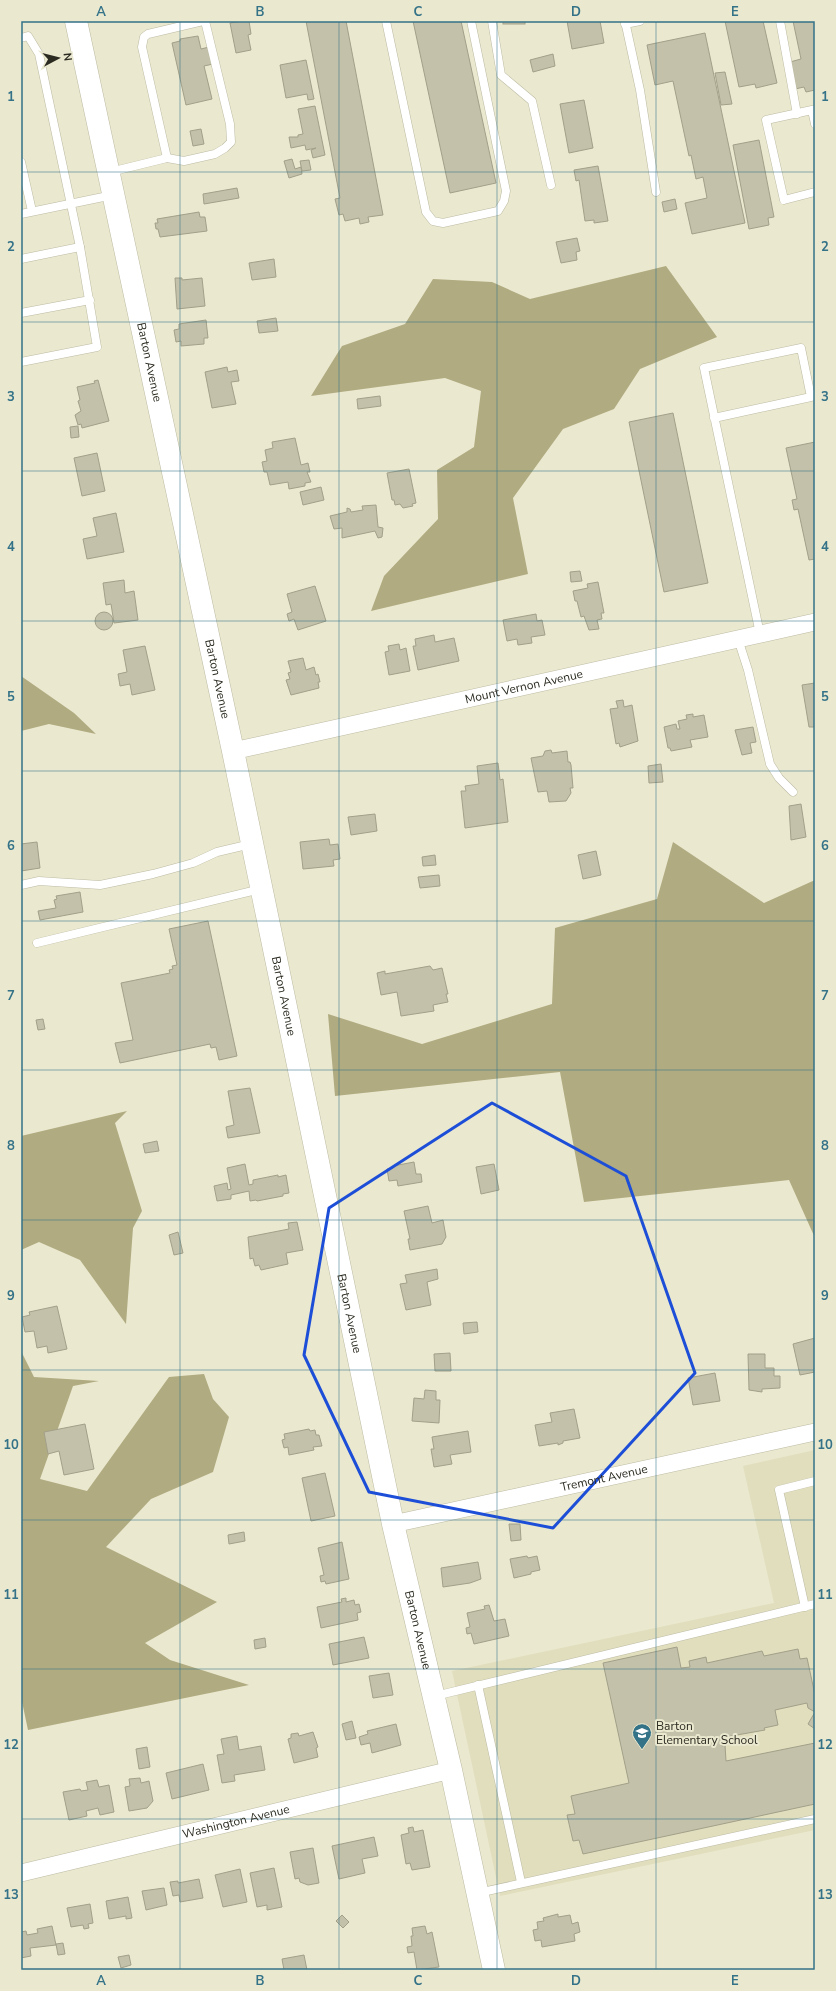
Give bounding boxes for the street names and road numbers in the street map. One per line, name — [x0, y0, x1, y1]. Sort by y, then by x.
street label: Barton Avenue — [133, 321, 166, 403]
street label: Barton Avenue — [201, 638, 234, 720]
street label: Mount Vernon Avenue — [463, 666, 584, 707]
street label: Barton Avenue — [268, 955, 300, 1037]
street label: Barton Avenue — [333, 1272, 365, 1355]
street label: Tremont Avenue — [559, 1461, 649, 1495]
street label: Barton Avenue — [401, 1589, 435, 1671]
street label: Washington Avenue — [181, 1801, 291, 1842]

